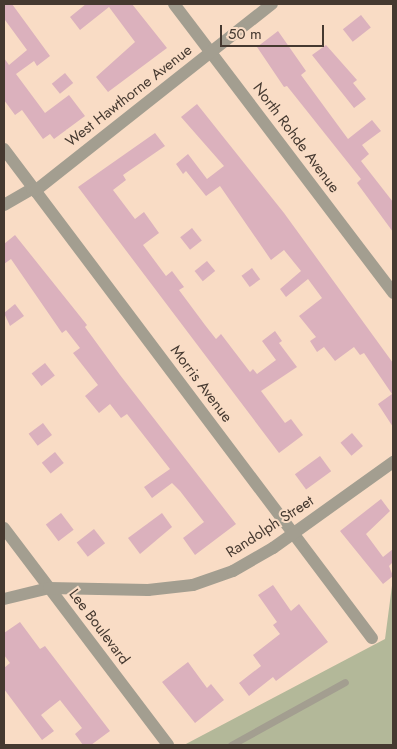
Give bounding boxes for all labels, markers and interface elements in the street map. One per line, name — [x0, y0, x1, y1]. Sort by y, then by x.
scale bar — [222, 15, 326, 47]
text: 50 m — [228, 23, 262, 45]
street label: West Hawthorne Avenue — [62, 41, 196, 151]
street label: North Rohde Avenue — [249, 80, 343, 196]
street label: Morris Avenue — [166, 342, 236, 426]
street label: Randolph Street — [223, 492, 317, 562]
street label: Lee Boulevard — [65, 586, 133, 668]

